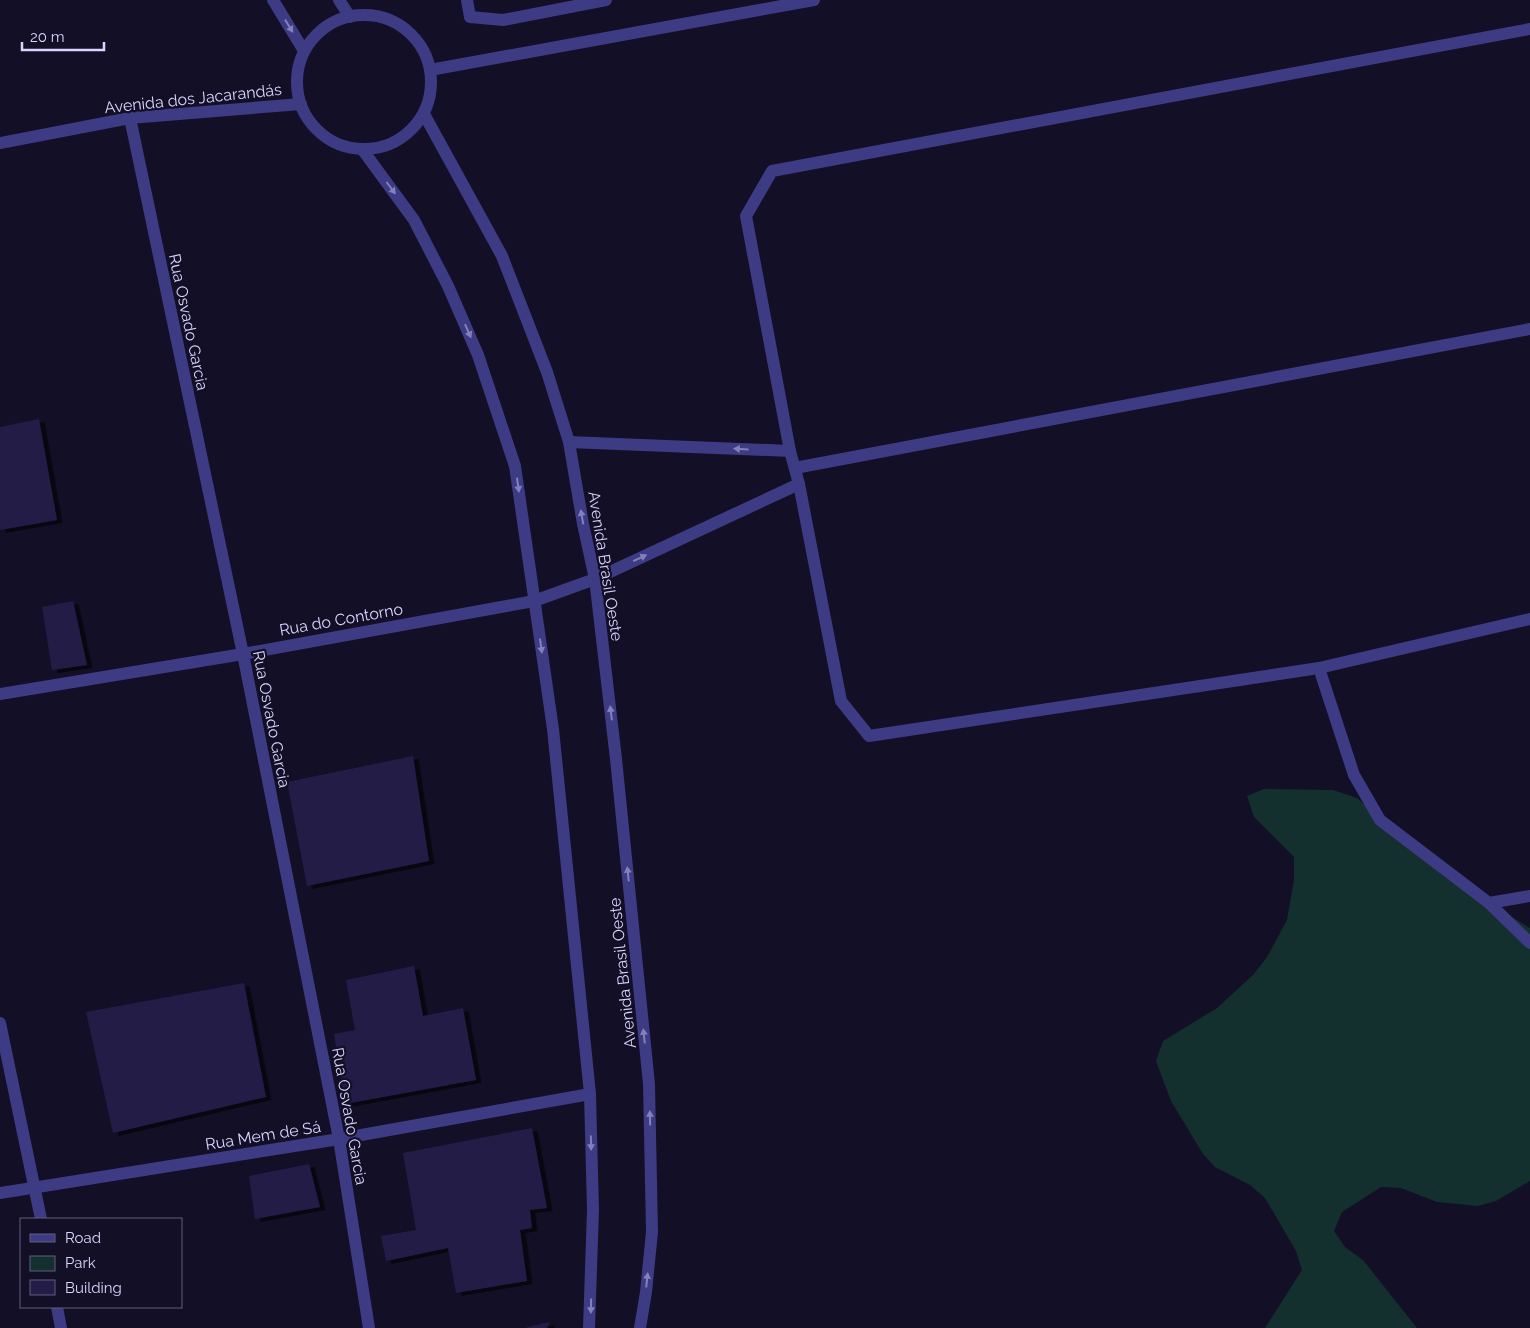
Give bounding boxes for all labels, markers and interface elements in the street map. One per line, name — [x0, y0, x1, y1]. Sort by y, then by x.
one-way arrow — [284, 19, 293, 32]
scale bar — [22, 20, 105, 52]
text: 20 m — [30, 28, 65, 46]
street label: Avenida dos Jacarandás — [103, 80, 283, 117]
one-way arrow — [385, 182, 395, 195]
street label: Rua Osvado Garcia — [165, 252, 212, 392]
one-way arrow — [464, 324, 472, 338]
one-way arrow — [733, 445, 749, 453]
one-way arrow — [514, 477, 522, 493]
street label: Avenida Brasil Oeste — [584, 490, 627, 642]
one-way arrow — [578, 509, 586, 525]
one-way arrow — [632, 554, 647, 563]
street label: Rua do Contorno — [278, 599, 404, 640]
one-way arrow — [537, 638, 545, 654]
street label: Rua Osvado Garcia — [249, 649, 294, 789]
one-way arrow — [607, 704, 615, 720]
one-way arrow — [624, 866, 632, 882]
street label: Avenida Brasil Oeste — [605, 897, 640, 1049]
one-way arrow — [640, 1028, 648, 1044]
street label: Rua Osvado Garcia — [328, 1046, 371, 1186]
one-way arrow — [646, 1109, 654, 1125]
street label: Rua Mem de Sá — [204, 1117, 322, 1154]
one-way arrow — [587, 1135, 595, 1151]
legend — [20, 1218, 182, 1308]
text: Road — [65, 1229, 101, 1247]
text: Park — [65, 1254, 96, 1272]
one-way arrow — [644, 1271, 652, 1287]
text: Building — [65, 1279, 122, 1297]
one-way arrow — [586, 1298, 594, 1314]

